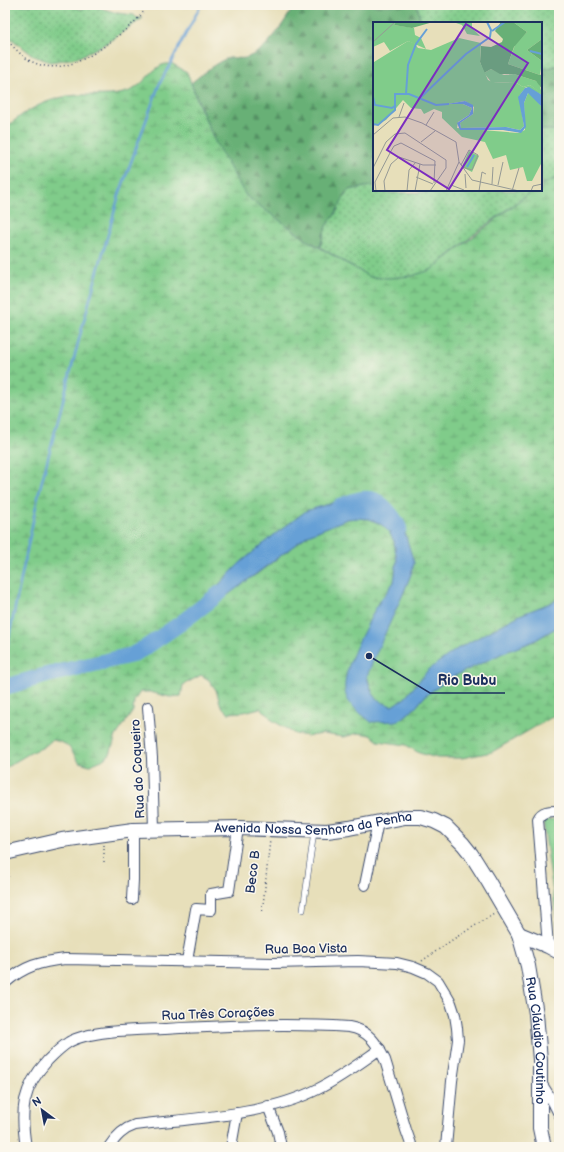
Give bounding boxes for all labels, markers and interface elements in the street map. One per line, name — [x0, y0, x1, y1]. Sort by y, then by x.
inset map — [373, 22, 542, 191]
callout: Rio Bubu — [430, 667, 505, 693]
text: Rio Bubu — [438, 672, 496, 689]
street label: Rua do Coqueiro — [127, 719, 149, 819]
street label: Avenida Nossa Senhora da Penha — [214, 809, 412, 839]
street label: Beco B — [242, 849, 264, 894]
street label: Rua Boa Vista — [265, 940, 347, 958]
street label: Rua Cláudio Coutinho — [522, 976, 548, 1104]
street label: Rua Três Corações — [161, 1004, 275, 1024]
north arrow — [22, 1090, 62, 1130]
text: N — [30, 1094, 44, 1110]

